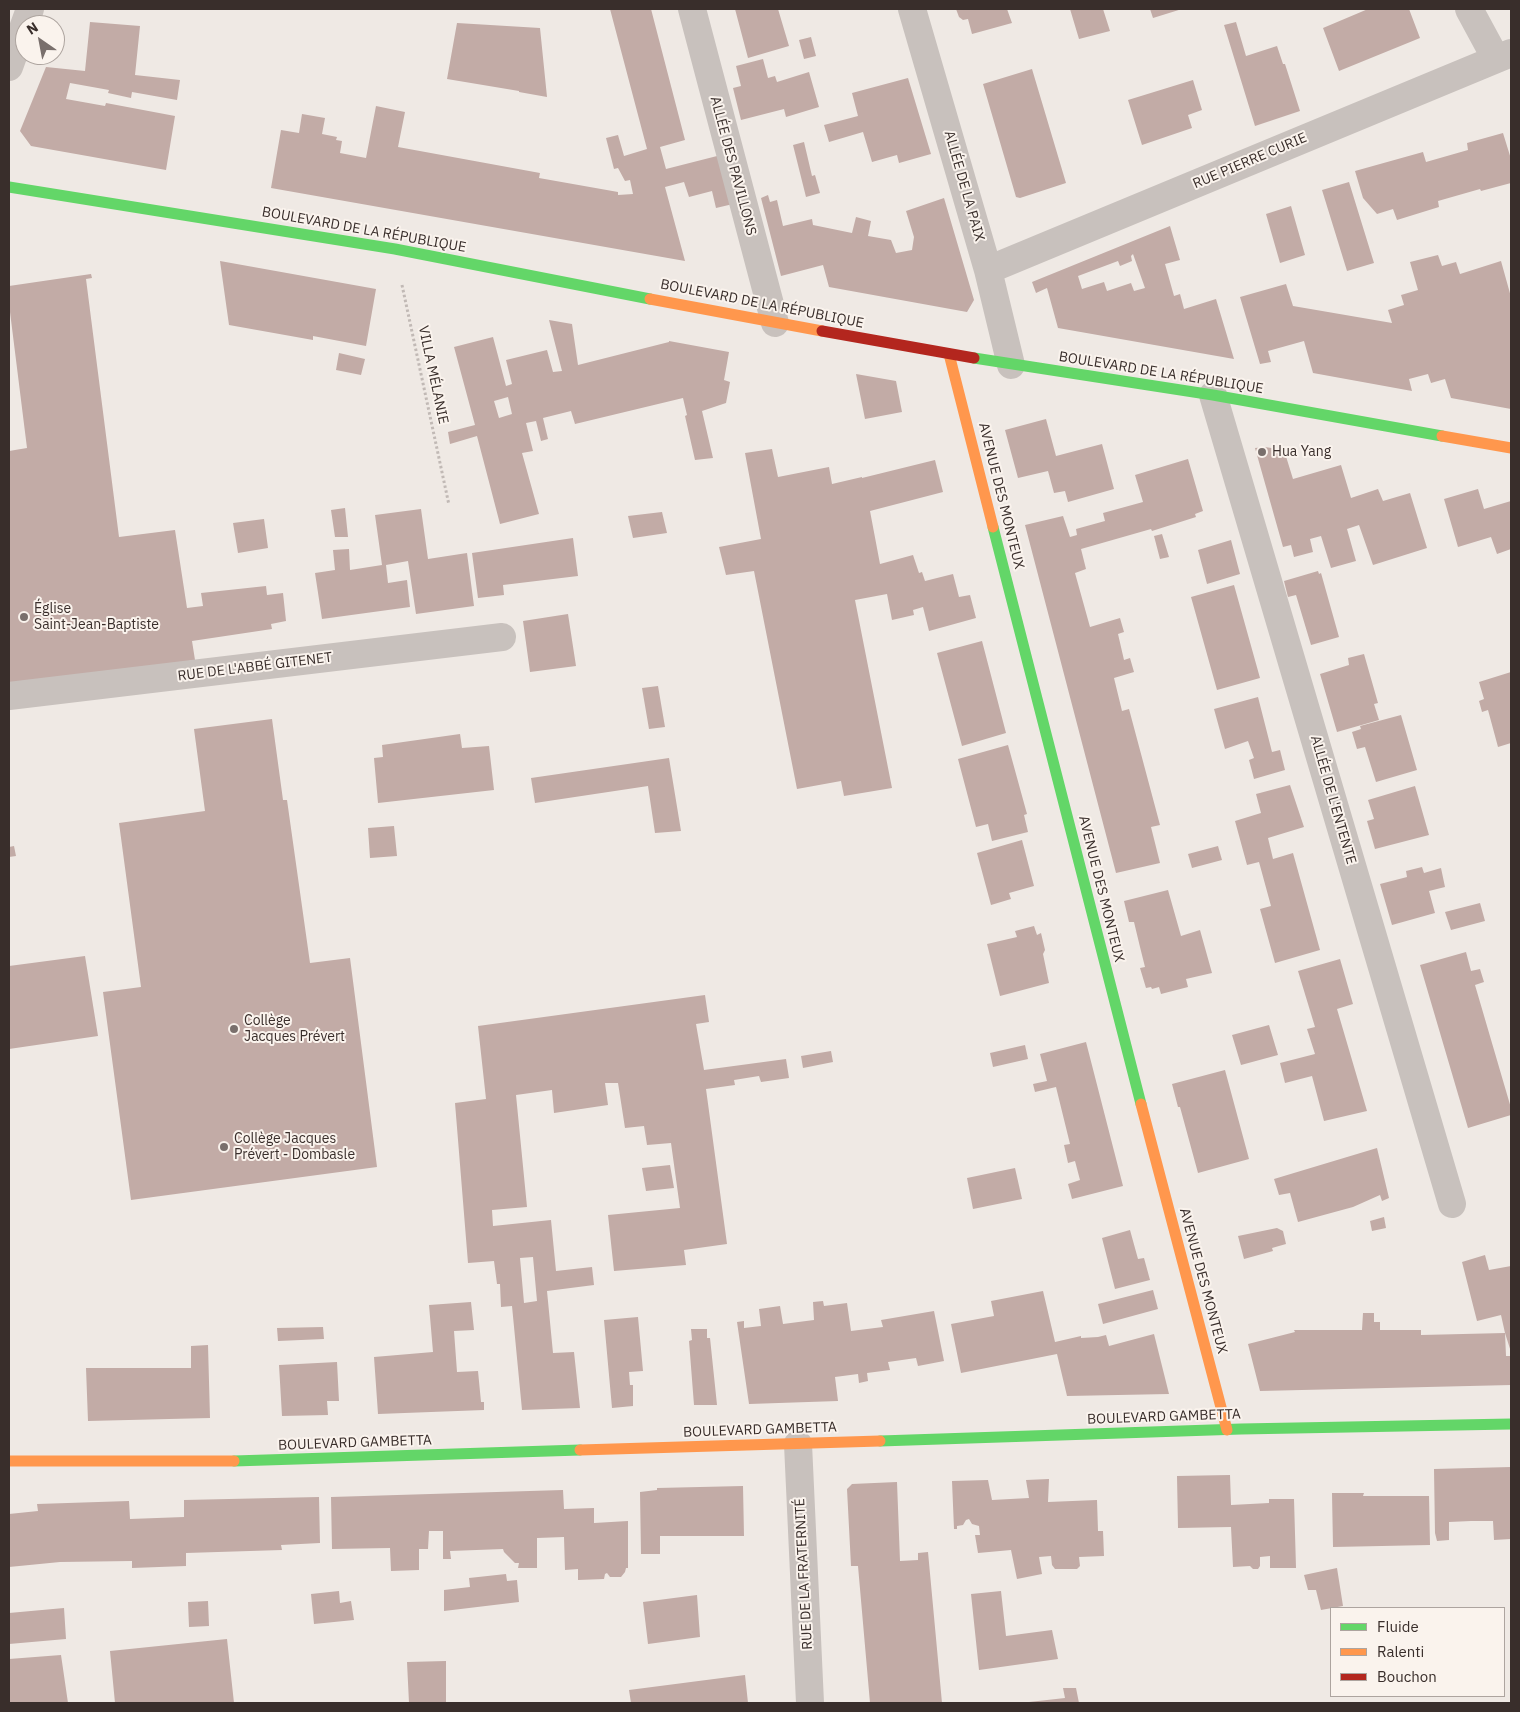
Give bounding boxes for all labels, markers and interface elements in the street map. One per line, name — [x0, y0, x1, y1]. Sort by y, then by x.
north arrow — [15, 15, 65, 65]
text: N — [23, 18, 42, 39]
street label: ALLÉE DES PAVILLONS — [706, 94, 760, 238]
street label: ALLÉE DE LA PAIX — [940, 129, 988, 243]
street label: RUE PIERRE CURIE — [1190, 129, 1310, 193]
street label: BOULEVARD DE LA RÉPUBLIQUE — [261, 204, 467, 256]
street label: BOULEVARD DE LA RÉPUBLIQUE — [659, 276, 865, 332]
street label: VILLA MÉLANIE — [414, 324, 452, 426]
street label: BOULEVARD DE LA RÉPUBLIQUE — [1057, 349, 1265, 397]
street label: AVENUE DES MONTEUX — [975, 421, 1027, 571]
place label: Hua Yang — [1272, 444, 1331, 460]
marker: Hua Yang — [1256, 446, 1268, 458]
place label: Église Saint-Jean-Baptiste — [34, 601, 159, 634]
marker: Église Saint-Jean-Baptiste — [18, 611, 30, 623]
street label: RUE DE L'ABBÉ GITENET — [177, 649, 333, 685]
street label: ALLÉE DE L'ENTENTE — [1307, 734, 1359, 866]
street label: AVENUE DES MONTEUX — [1075, 814, 1127, 964]
place label: Collège Jacques Prévert — [244, 1013, 345, 1046]
marker: Collège Jacques Prévert — [228, 1023, 240, 1035]
place label: Collège Jacques Prévert - Dombasle — [234, 1131, 355, 1164]
marker: Collège Jacques Prévert - Dombasle — [218, 1141, 230, 1153]
street label: AVENUE DES MONTEUX — [1175, 1206, 1231, 1356]
street label: BOULEVARD GAMBETTA — [1087, 1406, 1241, 1428]
street label: BOULEVARD GAMBETTA — [683, 1419, 837, 1441]
street label: BOULEVARD GAMBETTA — [278, 1432, 432, 1454]
street label: RUE DE LA FRATERNITÉ — [792, 1498, 816, 1650]
legend — [1330, 1607, 1505, 1697]
text: Fluide — [1377, 1617, 1419, 1636]
text: Ralenti — [1377, 1642, 1424, 1661]
text: Bouchon — [1377, 1667, 1437, 1686]

